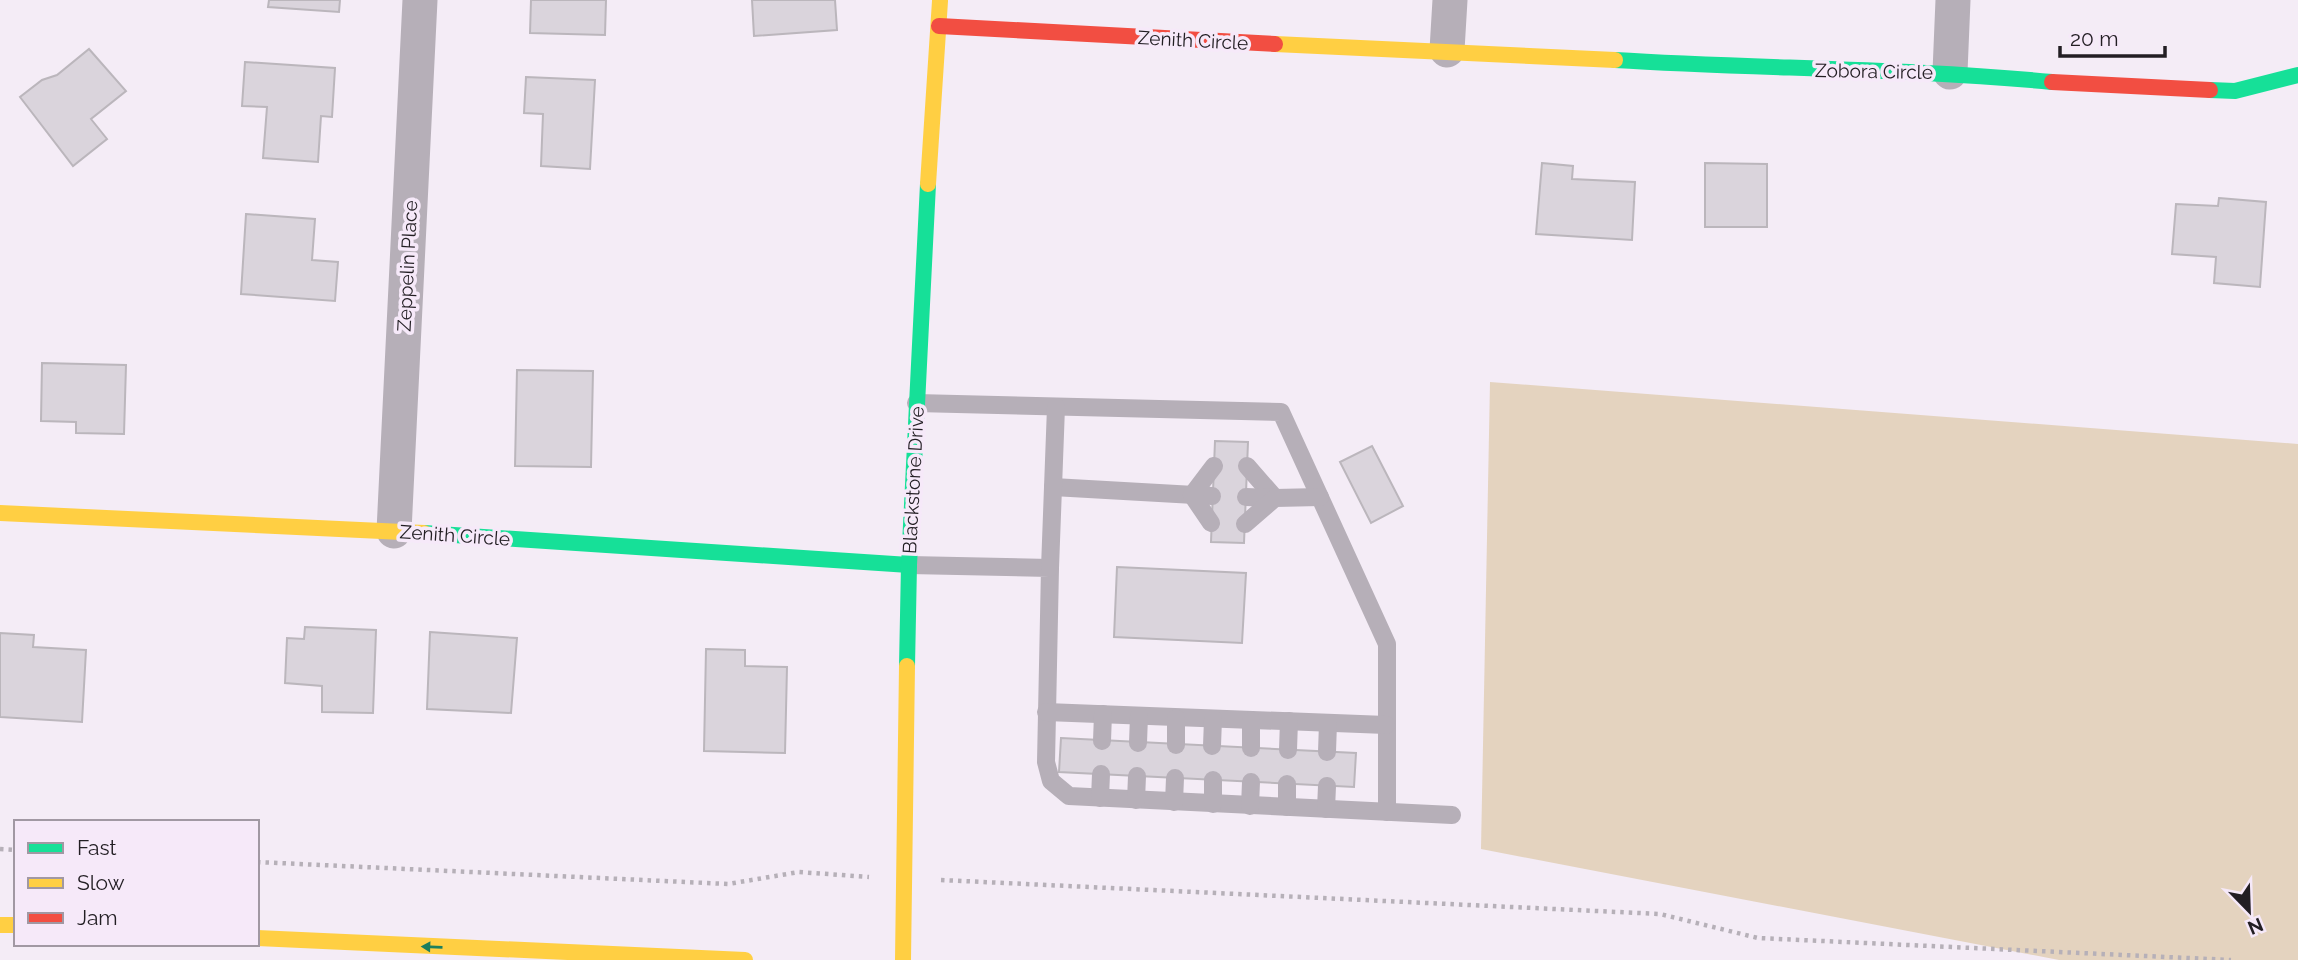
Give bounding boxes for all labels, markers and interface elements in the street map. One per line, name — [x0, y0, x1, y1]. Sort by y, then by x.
scale bar — [2060, 14, 2165, 58]
street label: Zenith Circle — [1137, 26, 1249, 54]
text: 20 m — [2070, 26, 2118, 51]
street label: Zobora Circle — [1815, 59, 1933, 83]
street label: Zeppelin Place — [393, 200, 421, 332]
street label: Blackstone Drive — [898, 406, 928, 554]
street label: Zenith Circle — [399, 520, 511, 550]
legend — [14, 820, 259, 946]
text: Fast — [77, 835, 117, 860]
text: Slow — [77, 870, 125, 895]
north arrow — [2214, 876, 2284, 946]
text: Jam — [77, 905, 118, 930]
text: N — [2245, 914, 2267, 940]
one-way arrow — [420, 941, 442, 952]

